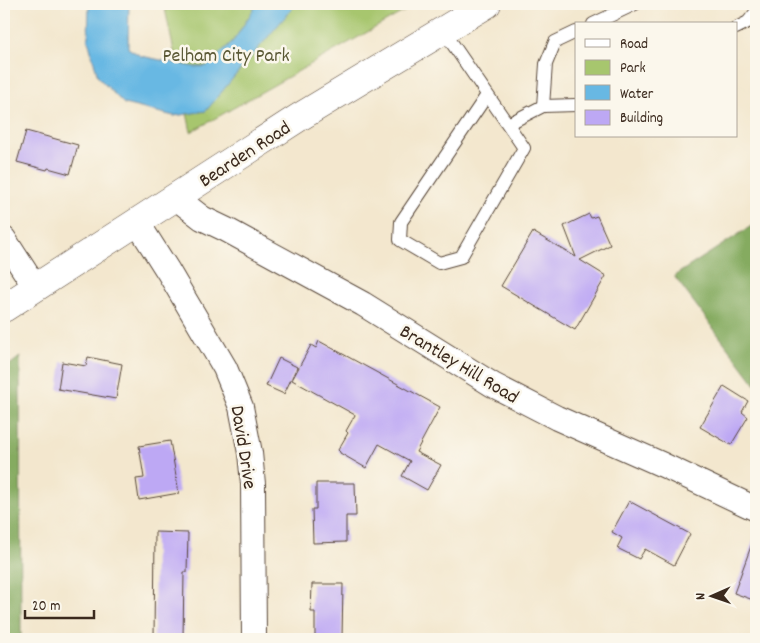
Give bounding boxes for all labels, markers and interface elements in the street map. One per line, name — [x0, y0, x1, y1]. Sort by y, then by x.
legend — [575, 22, 738, 138]
text: Road — [620, 34, 648, 56]
park label: Pelham City Park — [162, 43, 290, 71]
text: Park — [620, 58, 646, 80]
text: Water — [620, 84, 654, 106]
text: Building — [620, 108, 663, 130]
street label: Bearden Road — [194, 115, 297, 196]
street label: Brantley Hill Road — [394, 319, 523, 412]
street label: David Drive — [222, 404, 262, 491]
north arrow — [688, 570, 738, 620]
scale bar — [25, 588, 94, 620]
text: N — [691, 592, 711, 600]
text: 20 m — [32, 596, 60, 618]

